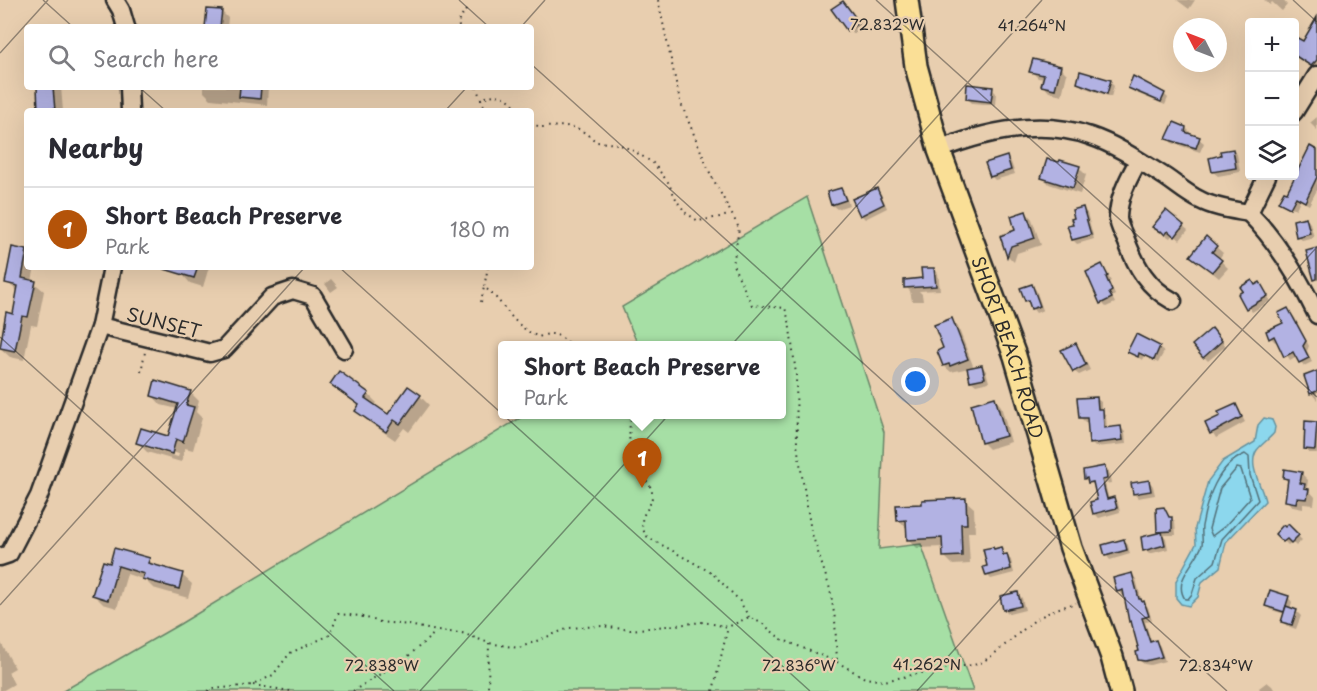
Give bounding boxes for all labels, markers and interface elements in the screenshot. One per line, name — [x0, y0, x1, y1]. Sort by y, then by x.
text: 72.832°W — [850, 12, 925, 35]
text: 41.264°N — [998, 13, 1066, 36]
north arrow — [1173, 18, 1227, 72]
map controls — [1245, 18, 1299, 180]
button: + — [1245, 18, 1299, 72]
search box — [24, 24, 534, 90]
icon: search — [45, 41, 78, 74]
text: Search here — [93, 41, 219, 74]
button: − — [1245, 72, 1299, 126]
button: layers — [1245, 126, 1299, 180]
text: Nearby — [48, 128, 143, 167]
text: Short Beach Preserve — [105, 198, 342, 231]
text: 1 — [63, 214, 72, 244]
text: 180 m — [450, 214, 510, 244]
text: Park — [105, 231, 150, 261]
street label: SHORT BEACH ROAD — [966, 252, 1052, 442]
street label: SUNSET — [124, 300, 205, 344]
popup — [498, 341, 786, 419]
text: Short Beach Preserve — [523, 349, 761, 382]
your location — [901, 367, 930, 396]
text: Park — [523, 382, 568, 412]
pin: 1 — [622, 438, 662, 488]
text: 41.262°N — [893, 652, 961, 675]
text: 72.838°W — [345, 653, 420, 676]
text: 72.836°W — [762, 653, 836, 676]
text: 72.834°W — [1179, 653, 1254, 676]

